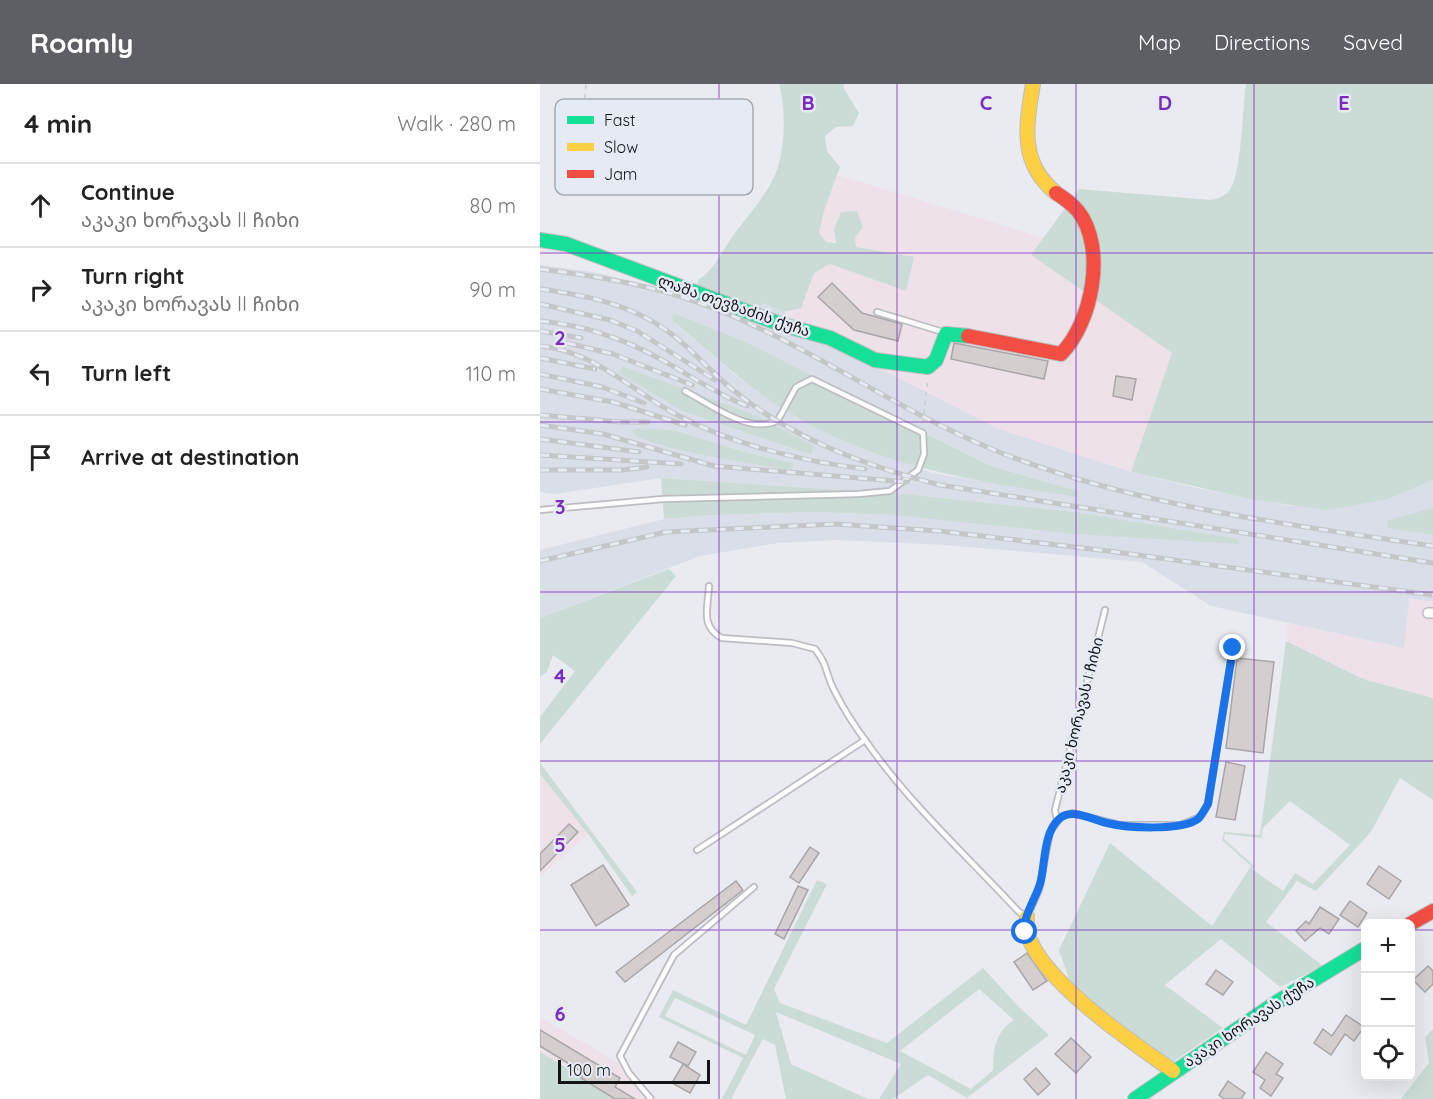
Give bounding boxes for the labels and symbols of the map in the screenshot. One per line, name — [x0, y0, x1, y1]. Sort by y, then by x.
text: B — [801, 90, 815, 115]
text: C — [980, 90, 993, 115]
text: D — [1158, 90, 1172, 115]
text: E — [1338, 90, 1350, 115]
legend — [555, 99, 753, 195]
text: Fast — [604, 110, 635, 130]
text: Slow — [604, 137, 638, 157]
text: Jam — [604, 164, 637, 184]
street label: ლაშა თევზაძის ქუჩა — [656, 271, 813, 341]
text: 2 — [554, 325, 566, 350]
text: 3 — [555, 494, 565, 519]
route end — [1219, 634, 1245, 660]
street label: აკაკი ხორავას I ჩიხი — [1050, 635, 1107, 795]
text: 4 — [554, 663, 566, 688]
text: 5 — [554, 832, 566, 857]
route start — [1011, 918, 1037, 944]
street label: აკაკი ხორავას ქუჩა — [1180, 972, 1318, 1071]
text: 6 — [554, 1001, 566, 1026]
scale bar — [558, 1057, 710, 1084]

